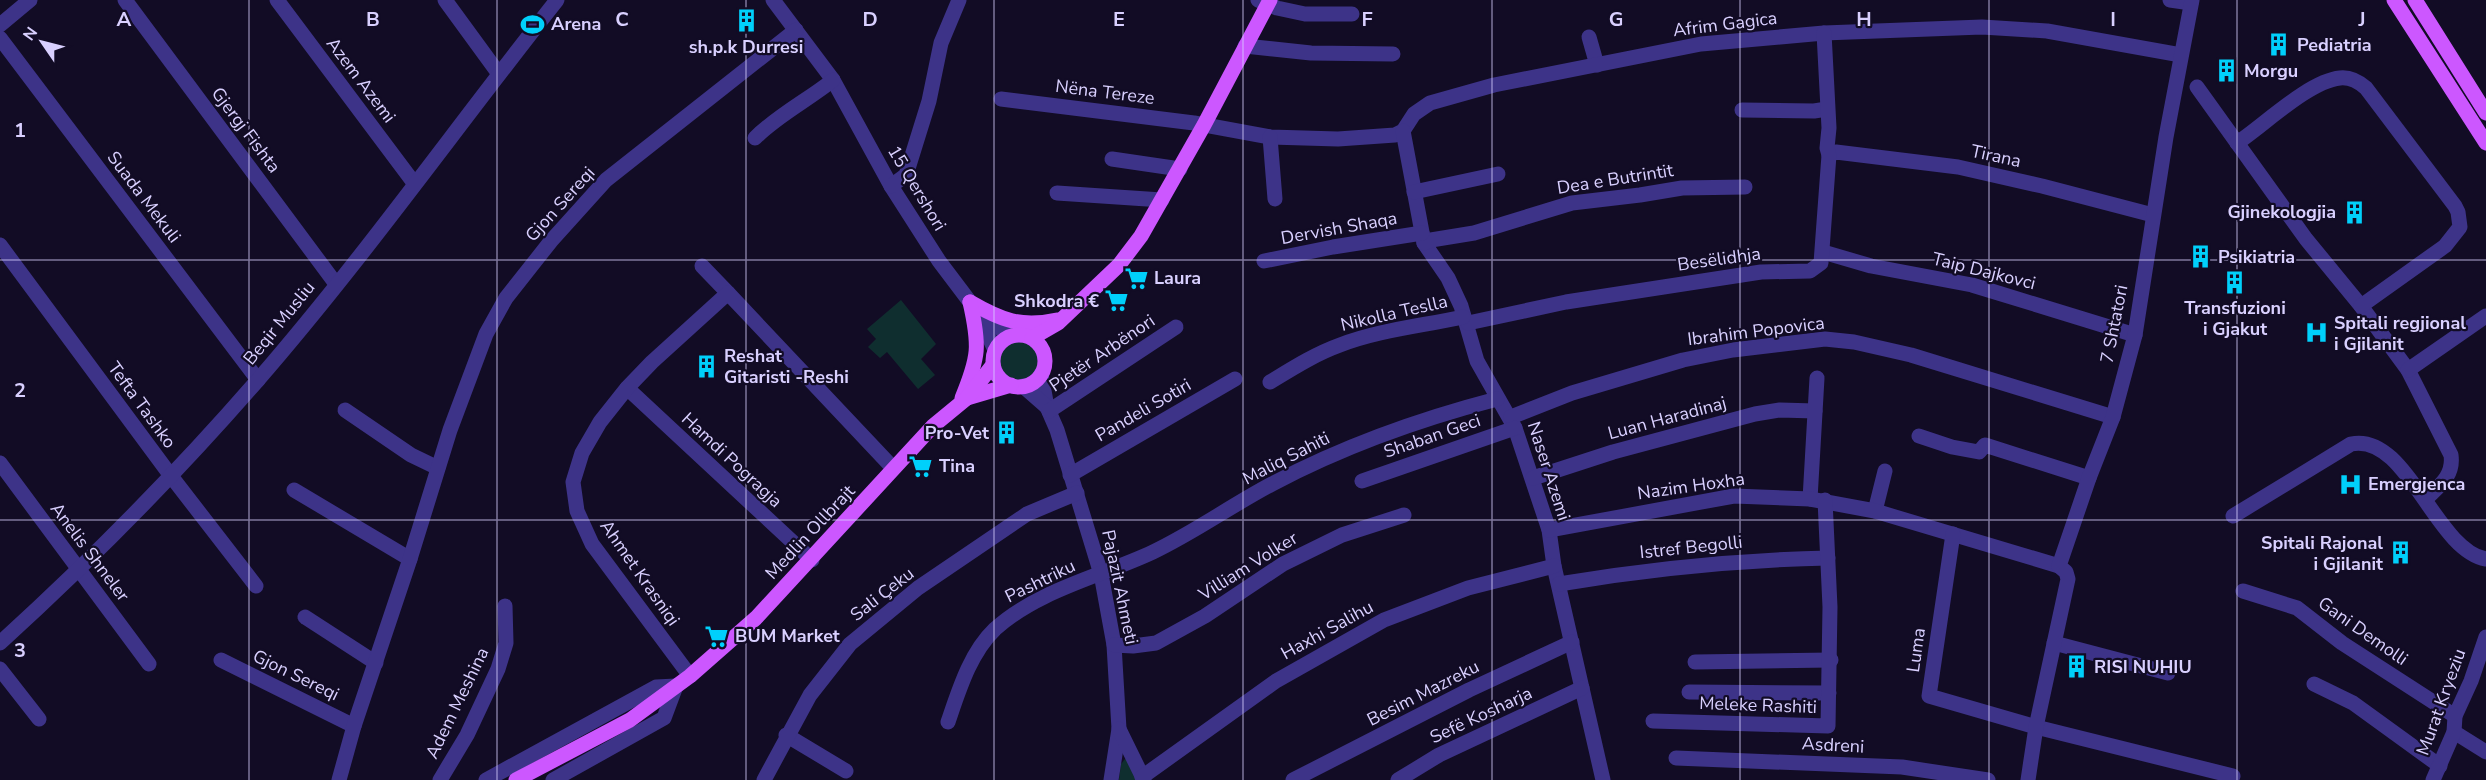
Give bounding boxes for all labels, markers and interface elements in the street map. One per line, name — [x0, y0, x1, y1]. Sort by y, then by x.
text: A — [117, 6, 132, 33]
text: B — [366, 6, 380, 33]
text: C — [615, 6, 629, 33]
text: D — [862, 6, 878, 33]
text: E — [1113, 6, 1125, 33]
text: F — [1361, 6, 1373, 33]
text: G — [1609, 6, 1623, 33]
street label: Afrim Gagica — [1672, 6, 1778, 42]
text: H — [1856, 6, 1872, 33]
text: I — [2110, 6, 2116, 33]
text: J — [2357, 6, 2366, 33]
building icon: sh.p.k Durresi — [733, 8, 759, 34]
sports icon: Arena — [520, 11, 546, 37]
north arrow — [12, 12, 72, 72]
place label: Arena — [551, 12, 601, 36]
text: N — [18, 23, 43, 45]
street label: Azem Azemi — [321, 32, 401, 128]
building icon: Pediatria — [2266, 32, 2292, 58]
place label: Pediatria — [2297, 33, 2372, 57]
place label: sh.p.k Durresi — [689, 35, 803, 59]
building icon: Morgu — [2213, 58, 2239, 84]
place label: Morgu — [2244, 59, 2298, 83]
street label: Nëna Tereze — [1054, 74, 1156, 110]
street label: Gjergj Fishta — [206, 82, 286, 178]
text: 1 — [14, 117, 26, 144]
street label: Tirana — [1969, 139, 2023, 173]
street label: 15 Qershori — [882, 141, 952, 235]
street label: Suada Mekuli — [102, 146, 186, 248]
street label: Dea e Butrintit — [1555, 158, 1676, 200]
street label: Gjon Sereqi — [520, 161, 600, 247]
building icon: Gjinekologjia — [2341, 199, 2367, 225]
place label: Gjinekologjia — [2227, 200, 2336, 224]
street label: Dervish Shaqa — [1279, 206, 1399, 250]
street label: Besëlidhja — [1676, 241, 1762, 277]
building icon: Psikiatria — [2187, 244, 2213, 270]
place label: Psikiatria — [2218, 245, 2295, 269]
street label: Taip Dajkovci — [1930, 247, 2038, 295]
supermarket icon: Laura — [1123, 265, 1149, 291]
place label: Laura — [1154, 266, 1201, 290]
building icon: Transfuzioni i Gjakut — [2222, 269, 2248, 295]
street label: Beqir Musliu — [238, 276, 320, 370]
street label: 7 Shtatori — [2095, 283, 2133, 365]
supermarket icon: Shkodra € — [1104, 288, 1130, 314]
place label: Shkodra € — [1014, 289, 1099, 313]
street label: Nikolla Teslla — [1338, 289, 1450, 337]
place label: Transfuzioni i Gjakut — [2184, 296, 2286, 341]
street label: Pjetër Arbënori — [1044, 309, 1160, 397]
street label: Ibrahim Popovica — [1686, 311, 1826, 351]
place label: Spitali regjional i Gjilanit — [2334, 311, 2466, 356]
hospital icon: Spitali regjional i Gjilanit — [2303, 320, 2329, 346]
place label: Reshat Gitaristi -Reshi — [724, 344, 849, 389]
building icon: Reshat Gitaristi -Reshi — [693, 353, 719, 379]
street label: Tefta Tashko — [102, 357, 182, 453]
street label: Pandeli Sotiri — [1091, 373, 1195, 447]
text: 2 — [14, 377, 26, 404]
street label: Luan Haradinaj — [1605, 391, 1729, 445]
street label: Hamdi Pogragja — [676, 407, 788, 513]
street label: Shaban Geci — [1380, 408, 1484, 464]
street label: Naser Azemi — [1522, 419, 1576, 523]
building icon: Pro-Vet — [994, 420, 1020, 446]
place label: Pro-Vet — [925, 421, 989, 445]
street label: Maliq Sahiti — [1238, 426, 1334, 490]
supermarket icon: Tina — [908, 453, 934, 479]
place label: Tina — [939, 454, 975, 478]
street label: Nazim Hoxha — [1636, 467, 1746, 505]
hospital icon: Emergjenca — [2337, 471, 2363, 497]
place label: Emergjenca — [2368, 472, 2465, 496]
street label: Medlin Ollbrajt — [760, 479, 861, 585]
street label: Anelis Shneler — [45, 498, 135, 607]
street label: Ahmet Krasniqi — [595, 515, 685, 631]
street label: Villiam Volker — [1193, 526, 1303, 607]
street label: Pajazit Ahmeti — [1096, 528, 1144, 646]
street label: Istref Begolli — [1638, 530, 1744, 564]
place label: Spitali Rajonal i Gjilanit — [2261, 531, 2383, 576]
building icon: Spitali Rajonal i Gjilanit — [2388, 540, 2414, 566]
street label: Pashtriku — [1001, 554, 1079, 608]
street label: Sali Çeku — [845, 561, 919, 627]
street label: Gani Demolli — [2313, 591, 2413, 671]
street label: Haxhi Salihu — [1277, 595, 1377, 665]
supermarket icon: BUM Market — [704, 623, 730, 649]
place label: BUM Market — [735, 624, 840, 648]
street label: Luma — [1901, 626, 1931, 674]
text: 3 — [14, 637, 26, 664]
street label: Adem Meshina — [420, 643, 494, 763]
street label: Gjon Sereqi — [249, 644, 343, 706]
street label: Murat Kryeziu — [2411, 645, 2471, 759]
street label: Besim Mazreku — [1363, 654, 1483, 732]
building icon: RISI NUHIU — [2063, 654, 2089, 680]
place label: RISI NUHIU — [2094, 655, 2192, 679]
street label: Sefë Kosharja — [1426, 681, 1536, 749]
street label: Meleke Rashiti — [1699, 691, 1817, 719]
street label: Asdreni — [1801, 731, 1865, 759]

